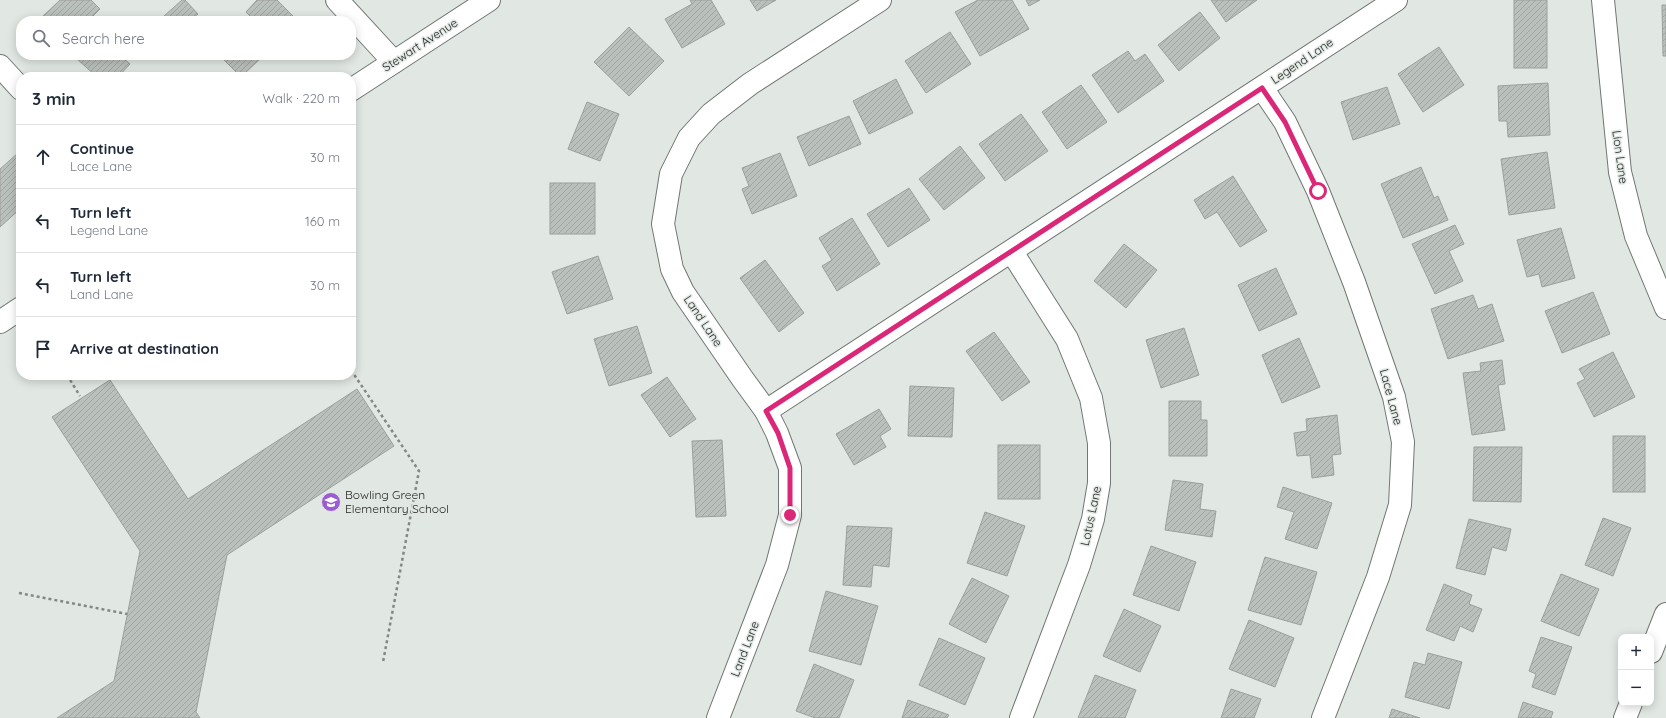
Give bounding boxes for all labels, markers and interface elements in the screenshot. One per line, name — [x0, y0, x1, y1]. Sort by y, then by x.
street label: Stewart Avenue — [379, 15, 460, 75]
search box — [16, 16, 356, 60]
icon: search — [30, 27, 52, 49]
text: Search here — [62, 29, 145, 48]
street label: Legend Lane — [1268, 34, 1336, 87]
text: 3 min — [32, 88, 76, 109]
text: Walk · 220 m — [263, 90, 340, 106]
street label: Lion Lane — [1609, 129, 1632, 185]
text: Continue — [70, 139, 134, 158]
icon: ahead — [32, 146, 54, 168]
text: 30 m — [310, 149, 340, 165]
text: Lace Lane — [70, 158, 132, 174]
route start — [1309, 182, 1327, 200]
text: Turn left — [70, 203, 132, 222]
icon: left — [32, 210, 54, 232]
text: 160 m — [305, 213, 340, 229]
text: Legend Lane — [70, 222, 148, 238]
text: Turn left — [70, 267, 132, 286]
icon: left — [32, 274, 54, 296]
text: 30 m — [310, 277, 340, 293]
text: Land Lane — [70, 286, 133, 302]
street label: Land Lane — [681, 292, 726, 349]
icon: arrive — [32, 338, 54, 360]
text: Arrive at destination — [70, 339, 219, 358]
street label: Lace Lane — [1377, 367, 1406, 427]
street label: Lotus Lane — [1077, 484, 1104, 547]
place label: Bowling Green Elementary School — [345, 487, 449, 516]
school or university icon: Bowling Green Elementary School — [320, 491, 342, 513]
route end — [781, 506, 799, 524]
street label: Land Lane — [727, 619, 762, 679]
map controls — [1618, 634, 1654, 706]
button: + — [1618, 634, 1654, 670]
button: − — [1618, 670, 1654, 706]

